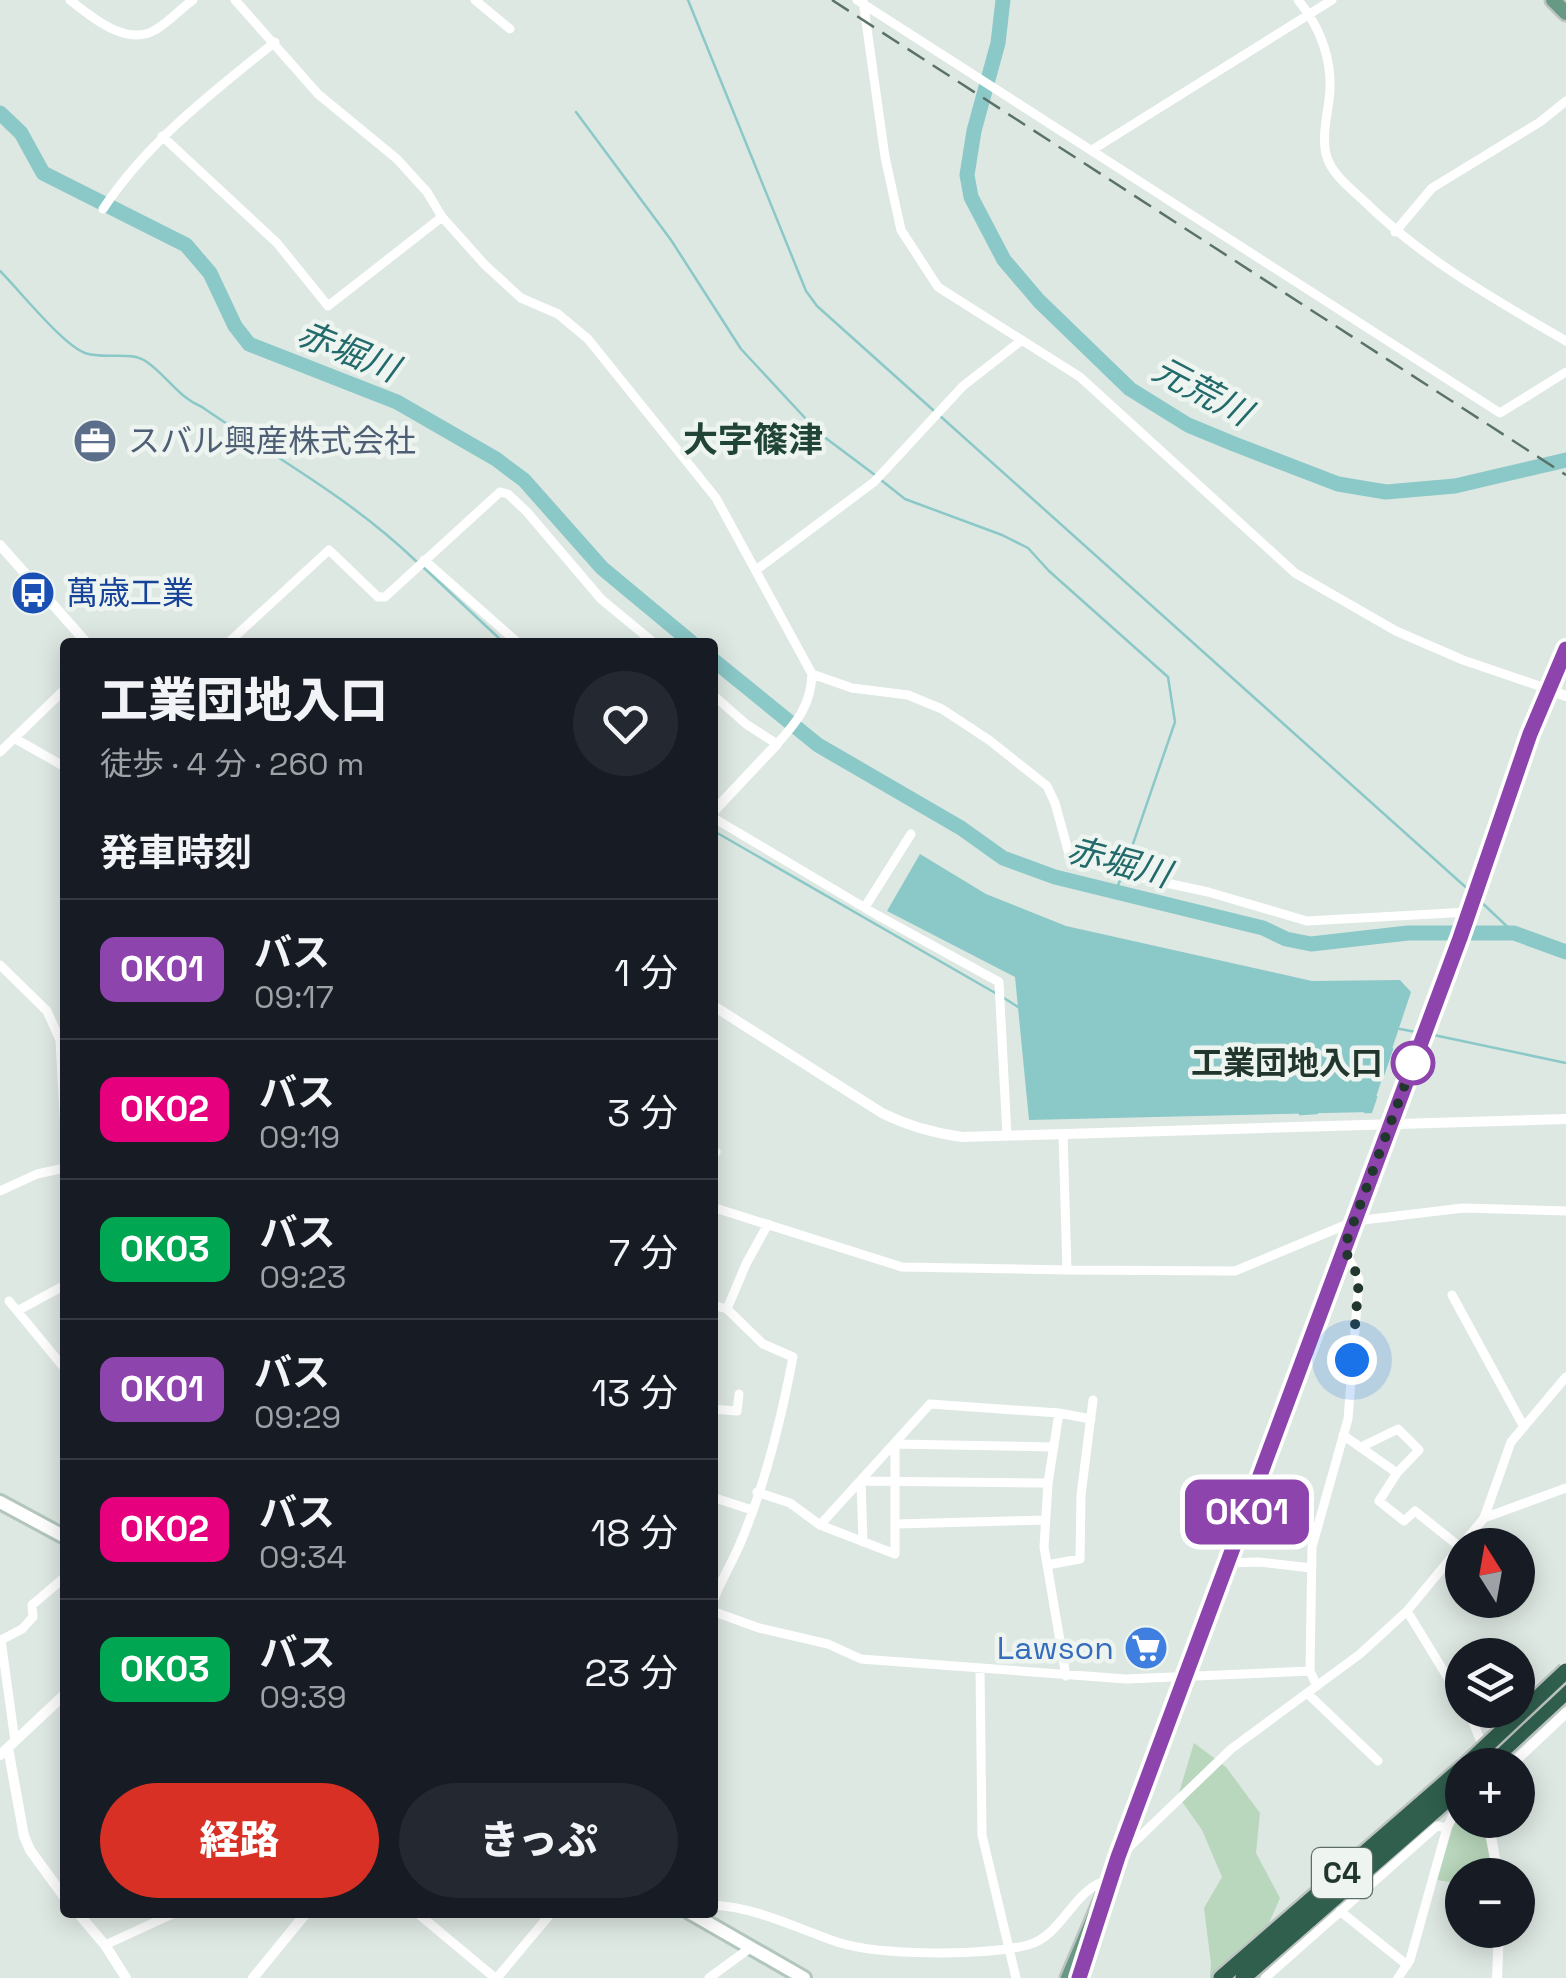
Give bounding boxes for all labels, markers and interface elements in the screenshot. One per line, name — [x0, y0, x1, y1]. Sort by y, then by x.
water label: 赤堀川 — [291, 311, 409, 393]
water label: 元荒川 — [1145, 347, 1262, 437]
office icon: スバル興産株式会社 — [72, 418, 118, 464]
district label: 大字篠津 — [683, 418, 823, 462]
place label: スバル興産株式会社 — [128, 421, 416, 461]
bus stop icon: 萬歳工業 — [10, 570, 56, 616]
place label: 萬歳工業 — [66, 573, 194, 613]
text: 工業団地入口 — [100, 670, 388, 731]
button: heart — [573, 671, 678, 776]
text: 徒歩 · 4 分 · 260 m — [100, 744, 364, 784]
water label: 赤堀川 — [1063, 827, 1179, 898]
text: 発車時刻 — [100, 829, 252, 877]
text: バス — [254, 929, 330, 977]
text: OK01 — [120, 947, 204, 991]
text: 1 分 — [614, 949, 678, 997]
text: 09:17 — [254, 977, 334, 1017]
marker: 工業団地入口 — [1392, 1042, 1434, 1084]
place label: 工業団地入口 — [1191, 1043, 1383, 1083]
text: バス — [259, 1069, 335, 1117]
text: OK02 — [120, 1087, 209, 1131]
text: 3 分 — [607, 1089, 678, 1137]
text: 09:19 — [259, 1117, 340, 1157]
text: バス — [260, 1209, 336, 1257]
text: OK03 — [120, 1227, 210, 1271]
text: 7 分 — [609, 1229, 678, 1277]
text: 09:23 — [260, 1257, 346, 1297]
your location — [1327, 1335, 1377, 1385]
text: バス — [254, 1349, 330, 1397]
text: OK01 — [120, 1367, 204, 1411]
text: 13 分 — [591, 1369, 678, 1417]
text: 09:29 — [254, 1397, 341, 1437]
line badge: OK01 — [1177, 1480, 1317, 1544]
text: バス — [259, 1489, 335, 1537]
text: OK01 — [1205, 1490, 1289, 1534]
text: OK02 — [120, 1507, 209, 1551]
text: 18 分 — [591, 1509, 678, 1557]
north arrow — [1445, 1528, 1535, 1618]
map controls — [1445, 1528, 1535, 1948]
text: 09:34 — [259, 1537, 347, 1577]
supermarket icon: Lawson — [1123, 1625, 1169, 1671]
place label: Lawson — [997, 1628, 1114, 1668]
text: バス — [260, 1629, 336, 1677]
button: layers — [1445, 1638, 1535, 1728]
text: OK03 — [120, 1647, 210, 1691]
text: 23 分 — [585, 1649, 678, 1697]
text: 09:39 — [260, 1677, 347, 1717]
button: + — [1445, 1748, 1535, 1838]
button: 経路 — [100, 1783, 379, 1898]
button: きっぷ — [399, 1783, 678, 1898]
road number: C4 — [1312, 1848, 1372, 1898]
button: − — [1445, 1858, 1535, 1948]

